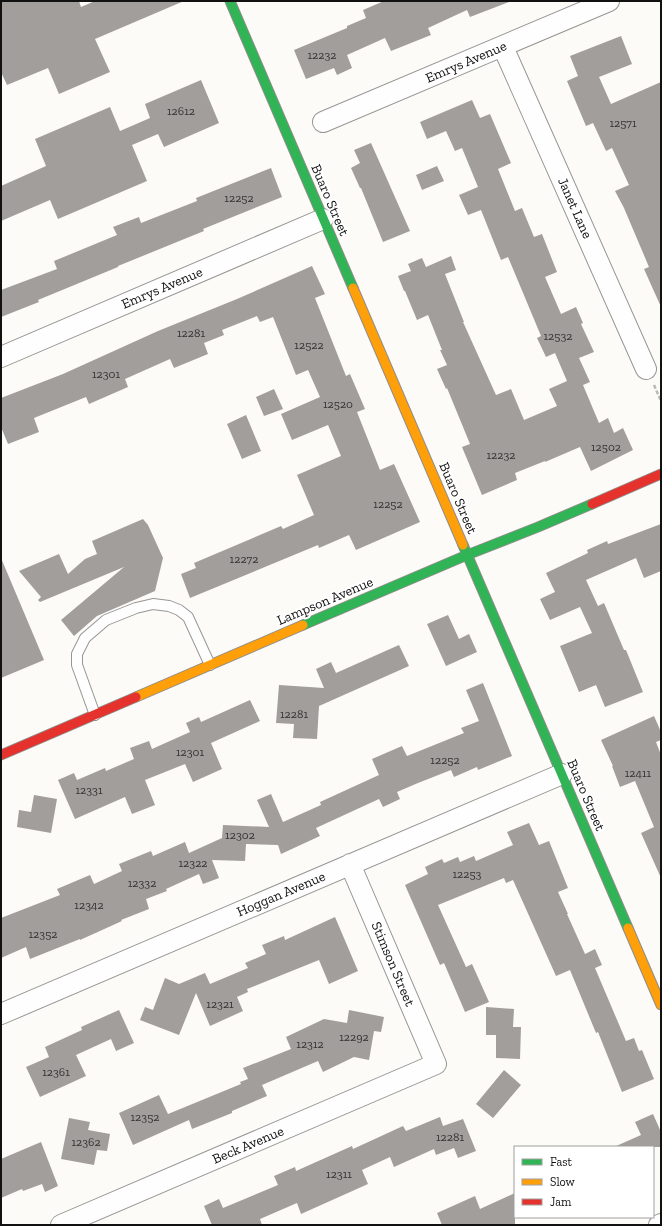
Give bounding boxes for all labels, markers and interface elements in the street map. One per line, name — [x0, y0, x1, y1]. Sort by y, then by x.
street label: Emrys Avenue — [423, 37, 509, 87]
house number: 12232 — [307, 48, 337, 62]
house number: 12612 — [167, 104, 195, 118]
house number: 12571 — [609, 116, 637, 130]
street label: Buaro Street — [307, 162, 353, 239]
street label: Janet Lane — [554, 175, 596, 241]
house number: 12252 — [224, 191, 254, 205]
street label: Emrys Avenue — [119, 263, 205, 313]
house number: 12281 — [177, 326, 205, 340]
house number: 12532 — [544, 329, 573, 343]
house number: 12522 — [294, 338, 324, 352]
house number: 12301 — [92, 367, 120, 381]
house number: 12520 — [323, 397, 353, 411]
house number: 12502 — [591, 440, 621, 454]
house number: 12232 — [486, 448, 516, 462]
street label: Buaro Street — [435, 460, 481, 537]
house number: 12252 — [373, 497, 403, 511]
house number: 12272 — [230, 552, 258, 566]
street label: Lampson Avenue — [274, 573, 376, 629]
house number: 12281 — [280, 707, 308, 721]
house number: 12301 — [176, 745, 204, 759]
house number: 12252 — [430, 753, 460, 767]
street label: Buaro Street — [563, 757, 609, 834]
house number: 12411 — [625, 766, 652, 780]
house number: 12331 — [75, 783, 103, 797]
house number: 12302 — [225, 828, 255, 842]
house number: 12322 — [178, 856, 208, 870]
house number: 12253 — [453, 867, 482, 881]
street label: Hoggan Avenue — [234, 868, 328, 920]
house number: 12332 — [128, 876, 156, 890]
house number: 12342 — [74, 898, 104, 912]
street label: Stimson Street — [368, 919, 419, 1010]
house number: 12352 — [29, 927, 58, 941]
house number: 12321 — [206, 997, 234, 1011]
house number: 12292 — [339, 1030, 369, 1044]
house number: 12312 — [296, 1037, 324, 1051]
house number: 12361 — [42, 1065, 70, 1079]
house number: 12352 — [131, 1110, 160, 1124]
street label: Beck Avenue — [210, 1122, 287, 1168]
house number: 12281 — [436, 1130, 464, 1144]
house number: 12362 — [71, 1135, 101, 1149]
legend — [514, 1146, 654, 1218]
text: Fast — [550, 1155, 573, 1169]
house number: 12311 — [326, 1167, 352, 1181]
text: Slow — [550, 1175, 576, 1189]
text: Jam — [550, 1195, 572, 1209]

